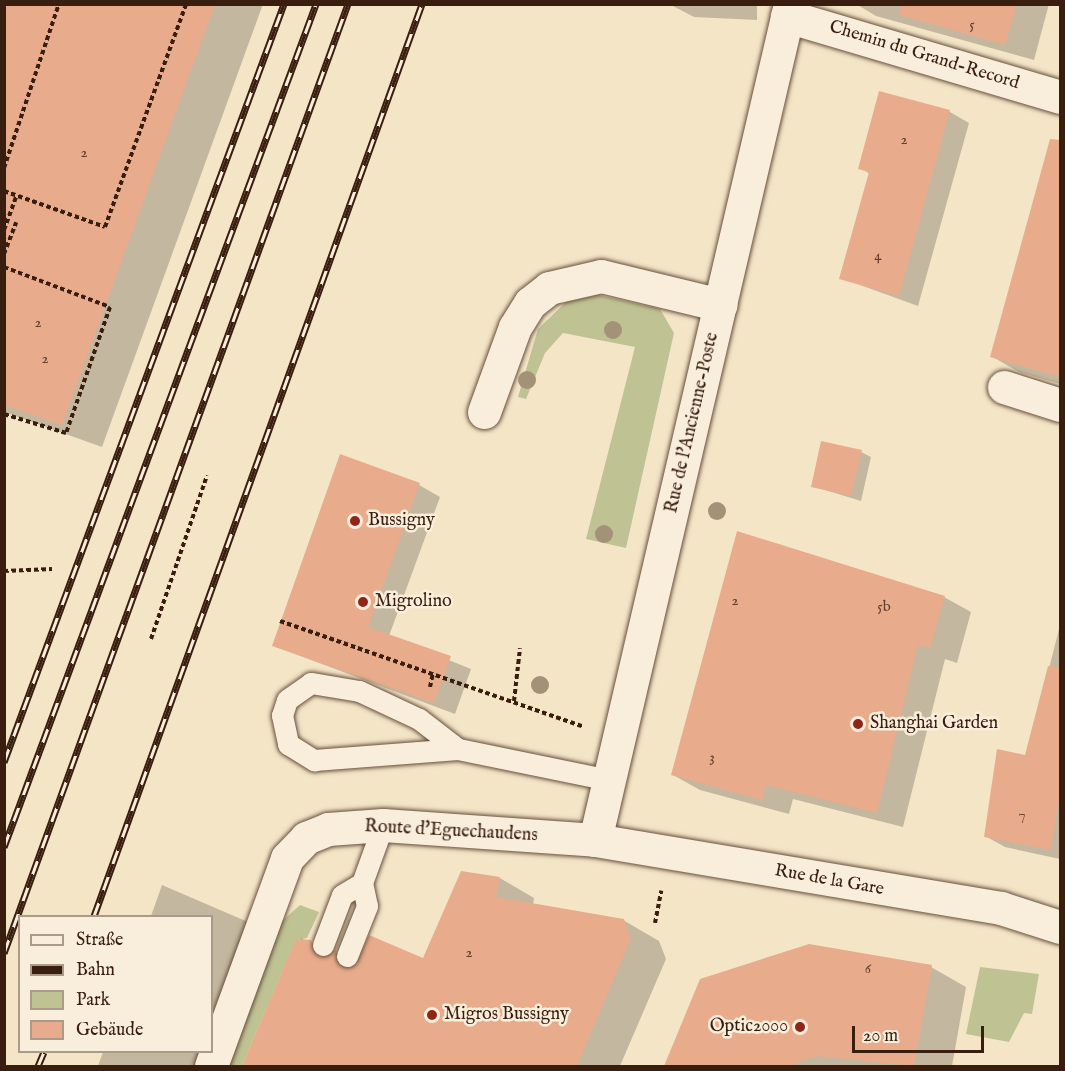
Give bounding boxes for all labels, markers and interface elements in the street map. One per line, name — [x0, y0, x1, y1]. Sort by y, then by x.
house number: 5 — [969, 16, 975, 34]
street label: Chemin du Grand-Record — [826, 17, 1022, 95]
house number: 2 — [900, 131, 908, 149]
house number: 2 — [80, 144, 88, 162]
house number: 4 — [874, 247, 882, 265]
house number: 2 — [34, 314, 42, 332]
street label: Rue de l'Ancienne-Poste — [662, 331, 724, 515]
house number: 2 — [41, 350, 49, 368]
place label: Bussigny — [368, 510, 435, 532]
marker: Bussigny — [346, 512, 364, 530]
place label: Migrolino — [375, 591, 452, 613]
house number: 2 — [731, 592, 739, 610]
marker: Migrolino — [356, 595, 370, 609]
house number: 5b — [877, 598, 891, 616]
place label: Shanghai Garden — [870, 713, 998, 735]
marker: Shanghai Garden — [851, 717, 865, 731]
house number: 3 — [709, 749, 715, 767]
house number: 7 — [1018, 806, 1026, 824]
street label: Route d'Eguechaudens — [364, 817, 538, 847]
street label: Rue de la Gare — [773, 861, 885, 901]
legend — [18, 915, 213, 1053]
text: Straße — [76, 929, 123, 952]
house number: 2 — [465, 944, 473, 962]
text: Bahn — [76, 959, 115, 982]
house number: 6 — [865, 960, 871, 978]
text: Park — [76, 989, 110, 1012]
place label: Migros Bussigny — [444, 1004, 569, 1026]
marker: Migros Bussigny — [425, 1008, 439, 1022]
scale bar — [855, 1014, 987, 1052]
place label: Optic2000 — [710, 1016, 788, 1038]
text: Gebäude — [76, 1019, 143, 1042]
marker: Optic2000 — [793, 1020, 807, 1034]
text: 20 m — [863, 1025, 898, 1048]

